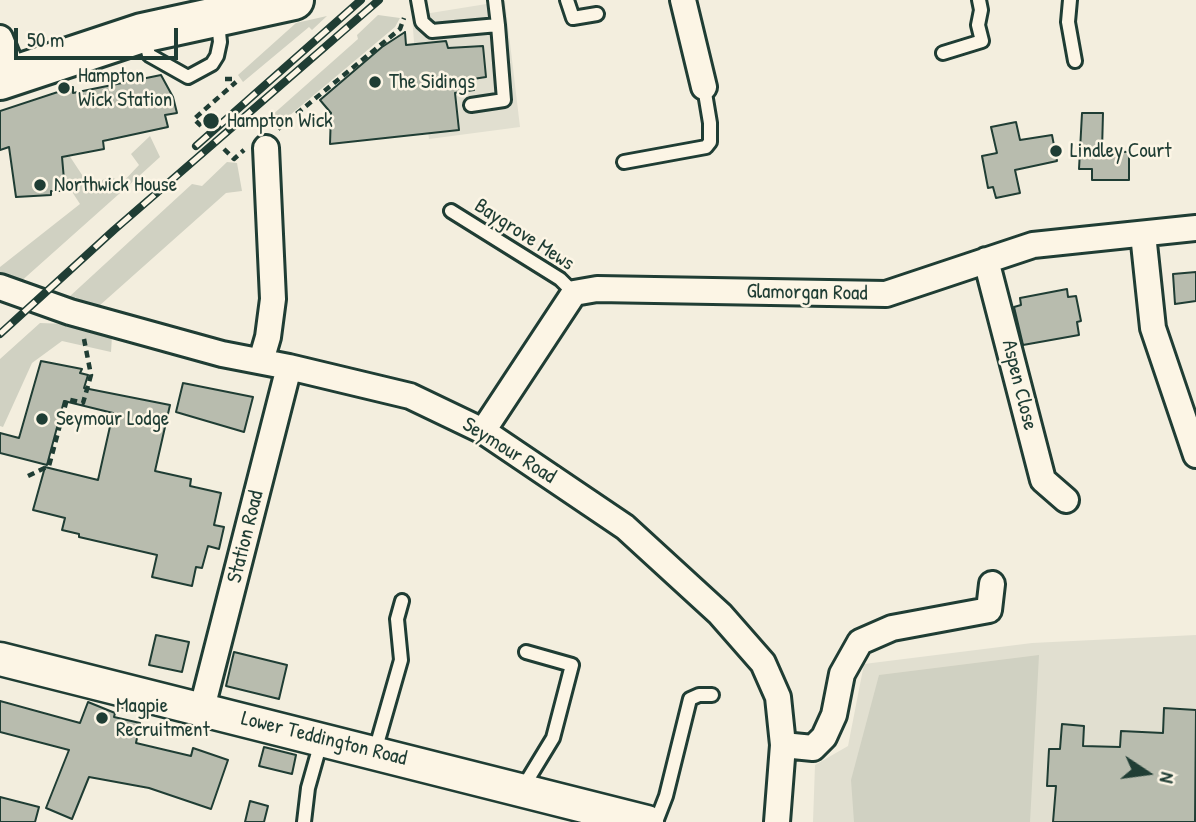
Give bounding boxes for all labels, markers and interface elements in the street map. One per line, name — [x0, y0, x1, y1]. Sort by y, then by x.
scale bar — [18, 14, 182, 58]
text: 50 m — [27, 25, 64, 54]
place label: Hampton Wick Station — [78, 63, 172, 113]
place label: The Sidings — [389, 69, 475, 95]
marker: The Sidings — [367, 74, 383, 90]
marker: Hampton Wick Station — [56, 80, 72, 96]
place label: Hampton Wick — [227, 108, 333, 134]
marker: Hampton Wick — [201, 111, 221, 131]
place label: Lindley Court — [1070, 138, 1172, 164]
marker: Lindley Court — [1048, 143, 1064, 159]
place label: Northwick House — [54, 172, 177, 198]
marker: Northwick House — [32, 177, 48, 193]
street label: Baygrove Mews — [469, 193, 579, 277]
street label: Glamorgan Road — [746, 279, 868, 307]
street label: Aspen Close — [996, 337, 1042, 433]
place label: Seymour Lodge — [56, 406, 169, 432]
marker: Seymour Lodge — [34, 411, 50, 427]
street label: Seymour Road — [458, 412, 560, 490]
street label: Station Road — [222, 488, 270, 586]
place label: Magpie Recruitment — [116, 693, 210, 743]
street label: Lower Teddington Road — [239, 706, 409, 772]
marker: Magpie Recruitment — [94, 710, 110, 726]
north arrow — [1112, 738, 1182, 808]
text: N — [1154, 770, 1181, 786]

